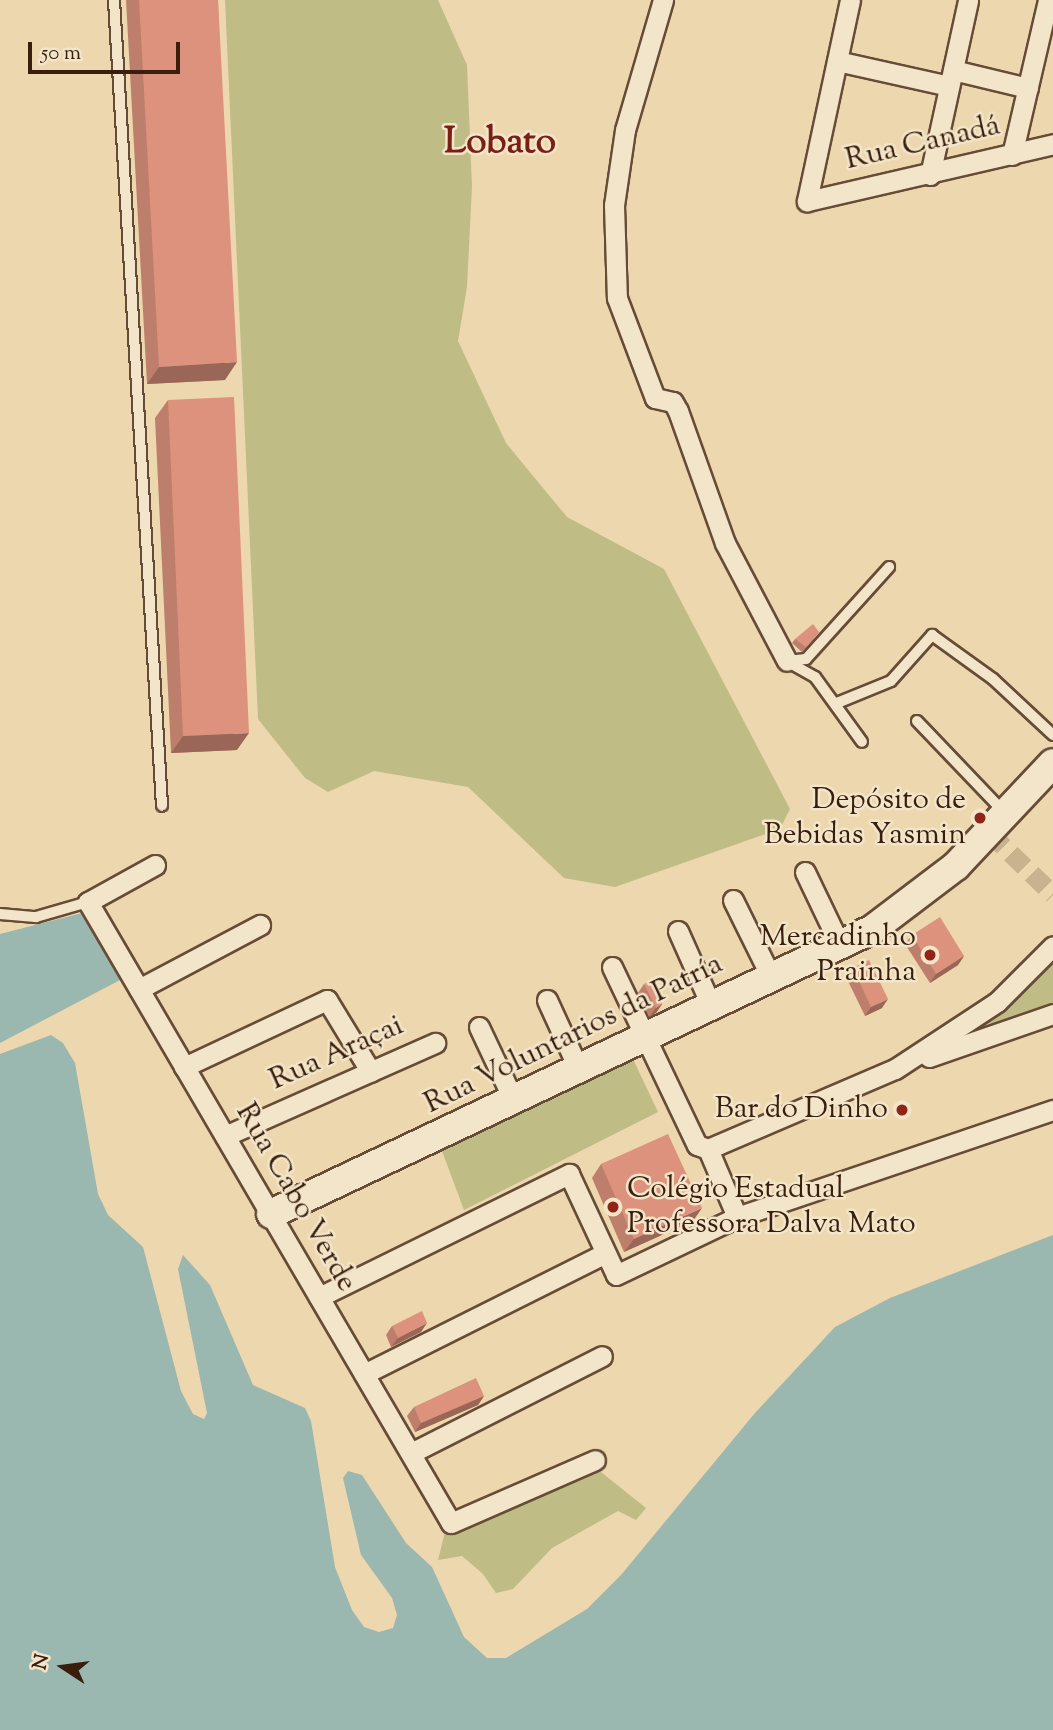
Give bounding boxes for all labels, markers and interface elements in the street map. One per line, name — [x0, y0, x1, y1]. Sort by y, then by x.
scale bar — [32, 28, 184, 72]
text: 50 m — [41, 39, 81, 69]
street label: Rua Canadá — [842, 109, 1004, 179]
district label: Lobato — [444, 121, 556, 165]
place label: Depósito de Bebidas Yasmin — [764, 783, 966, 854]
marker: Depósito de Bebidas Yasmin — [972, 810, 988, 826]
place label: Mercadinho Prainha — [760, 920, 916, 990]
street label: Rua Voluntarios da Patría — [419, 947, 729, 1123]
marker: Mercadinho Prainha — [922, 947, 938, 963]
street label: Rua Araçai — [265, 1009, 409, 1099]
place label: Bar do Dinho — [715, 1092, 888, 1128]
street label: Rua Cabo Verde — [226, 1097, 364, 1299]
marker: Bar do Dinho — [894, 1102, 910, 1118]
place label: Colégio Estadual Professora Dalva Mato — [627, 1172, 916, 1242]
marker: Colégio Estadual Professora Dalva Mato — [605, 1199, 621, 1215]
north arrow — [28, 1632, 98, 1702]
text: N — [27, 1652, 57, 1673]

